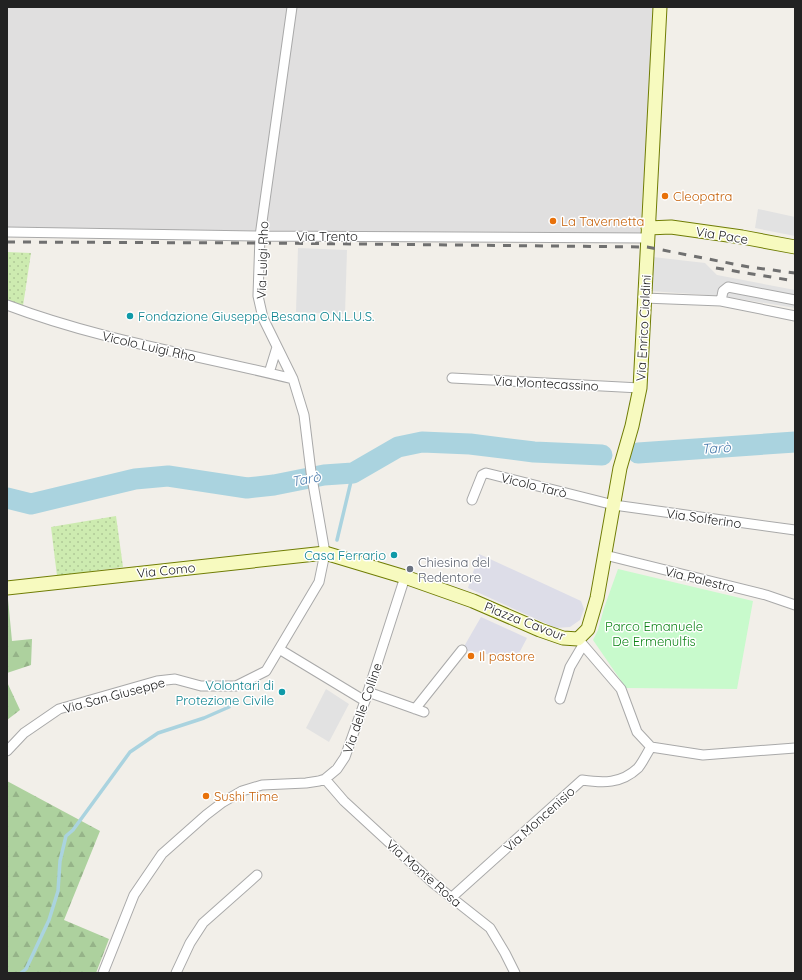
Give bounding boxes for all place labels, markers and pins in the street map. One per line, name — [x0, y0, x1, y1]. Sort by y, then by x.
place label: Cleopatra — [673, 188, 732, 204]
marker: Cleopatra — [660, 191, 670, 201]
place label: La Tavernetta — [561, 213, 644, 229]
marker: La Tavernetta — [548, 216, 558, 226]
place label: Fondazione Giuseppe Besana O.N.L.U.S. — [138, 308, 374, 324]
marker: Fondazione Giuseppe Besana O.N.L.U.S. — [125, 311, 135, 321]
place label: Casa Ferrario — [304, 547, 386, 563]
marker: Casa Ferrario — [389, 550, 399, 560]
place label: Chiesina del Redentore — [418, 554, 490, 585]
marker: Chiesina del Redentore — [405, 564, 415, 574]
place label: Il pastore — [479, 648, 535, 664]
marker: Il pastore — [466, 651, 476, 661]
place label: Volontari di Protezione Civile — [176, 677, 274, 708]
marker: Volontari di Protezione Civile — [277, 687, 287, 697]
place label: Sushi Time — [214, 788, 278, 804]
marker: Sushi Time — [201, 791, 211, 801]

